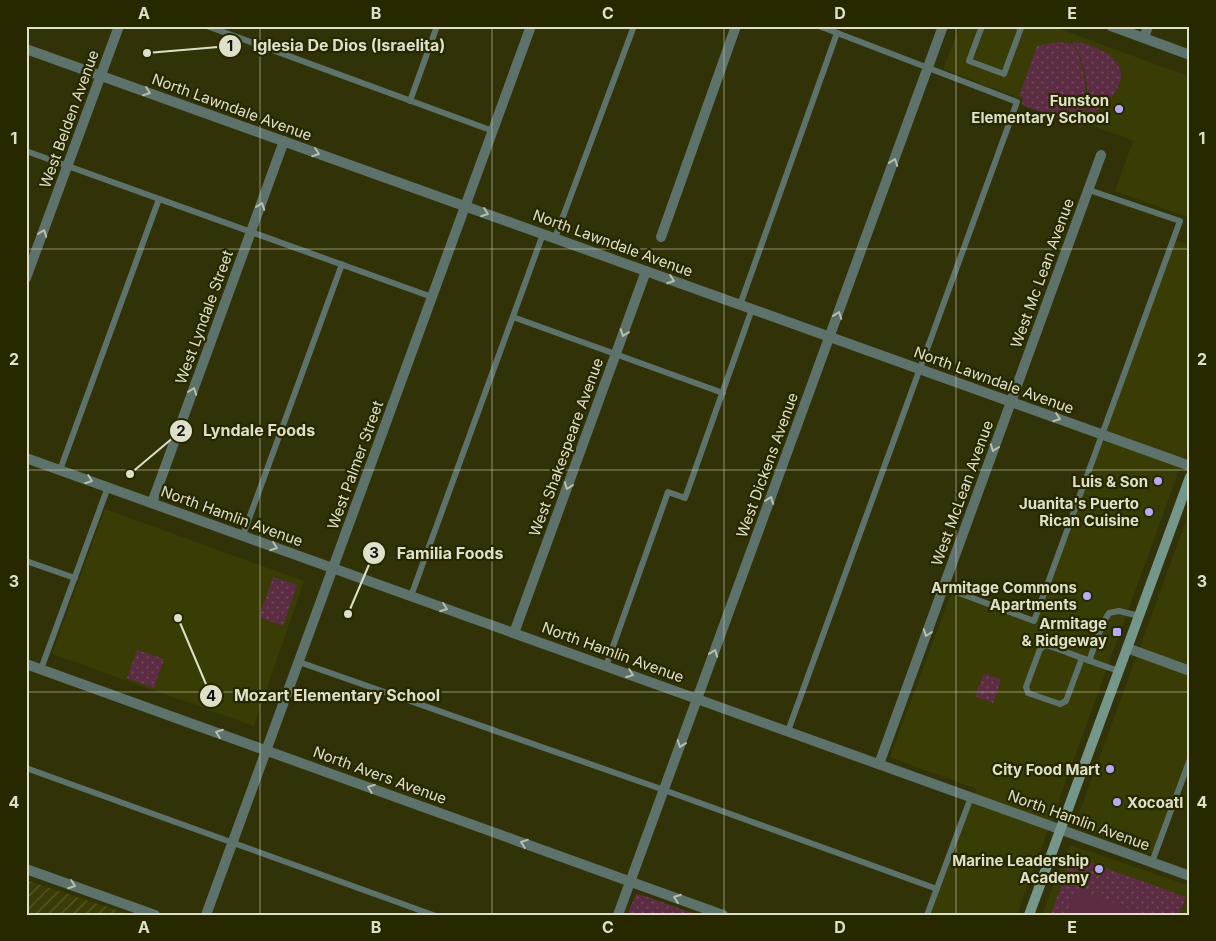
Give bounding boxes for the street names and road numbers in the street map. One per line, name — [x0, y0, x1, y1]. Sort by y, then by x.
street label: West Belden Avenue — [35, 47, 103, 191]
street label: North Lawndale Avenue — [149, 69, 315, 145]
street label: West Mc Lean Avenue — [1006, 196, 1078, 350]
street label: North Lawndale Avenue — [530, 205, 696, 281]
street label: West Lyndale Street — [171, 247, 237, 387]
street label: North Lawndale Avenue — [911, 342, 1077, 418]
street label: West Shakespeare Avenue — [525, 355, 607, 539]
street label: West Dickens Avenue — [732, 390, 802, 540]
street label: West Palmer Street — [323, 398, 387, 532]
street label: West McLean Avenue — [927, 418, 997, 568]
street label: North Hamlin Avenue — [158, 481, 306, 551]
street label: North Hamlin Avenue — [539, 617, 687, 687]
street label: North Avers Avenue — [311, 742, 449, 808]
street label: North Hamlin Avenue — [1005, 785, 1153, 855]

